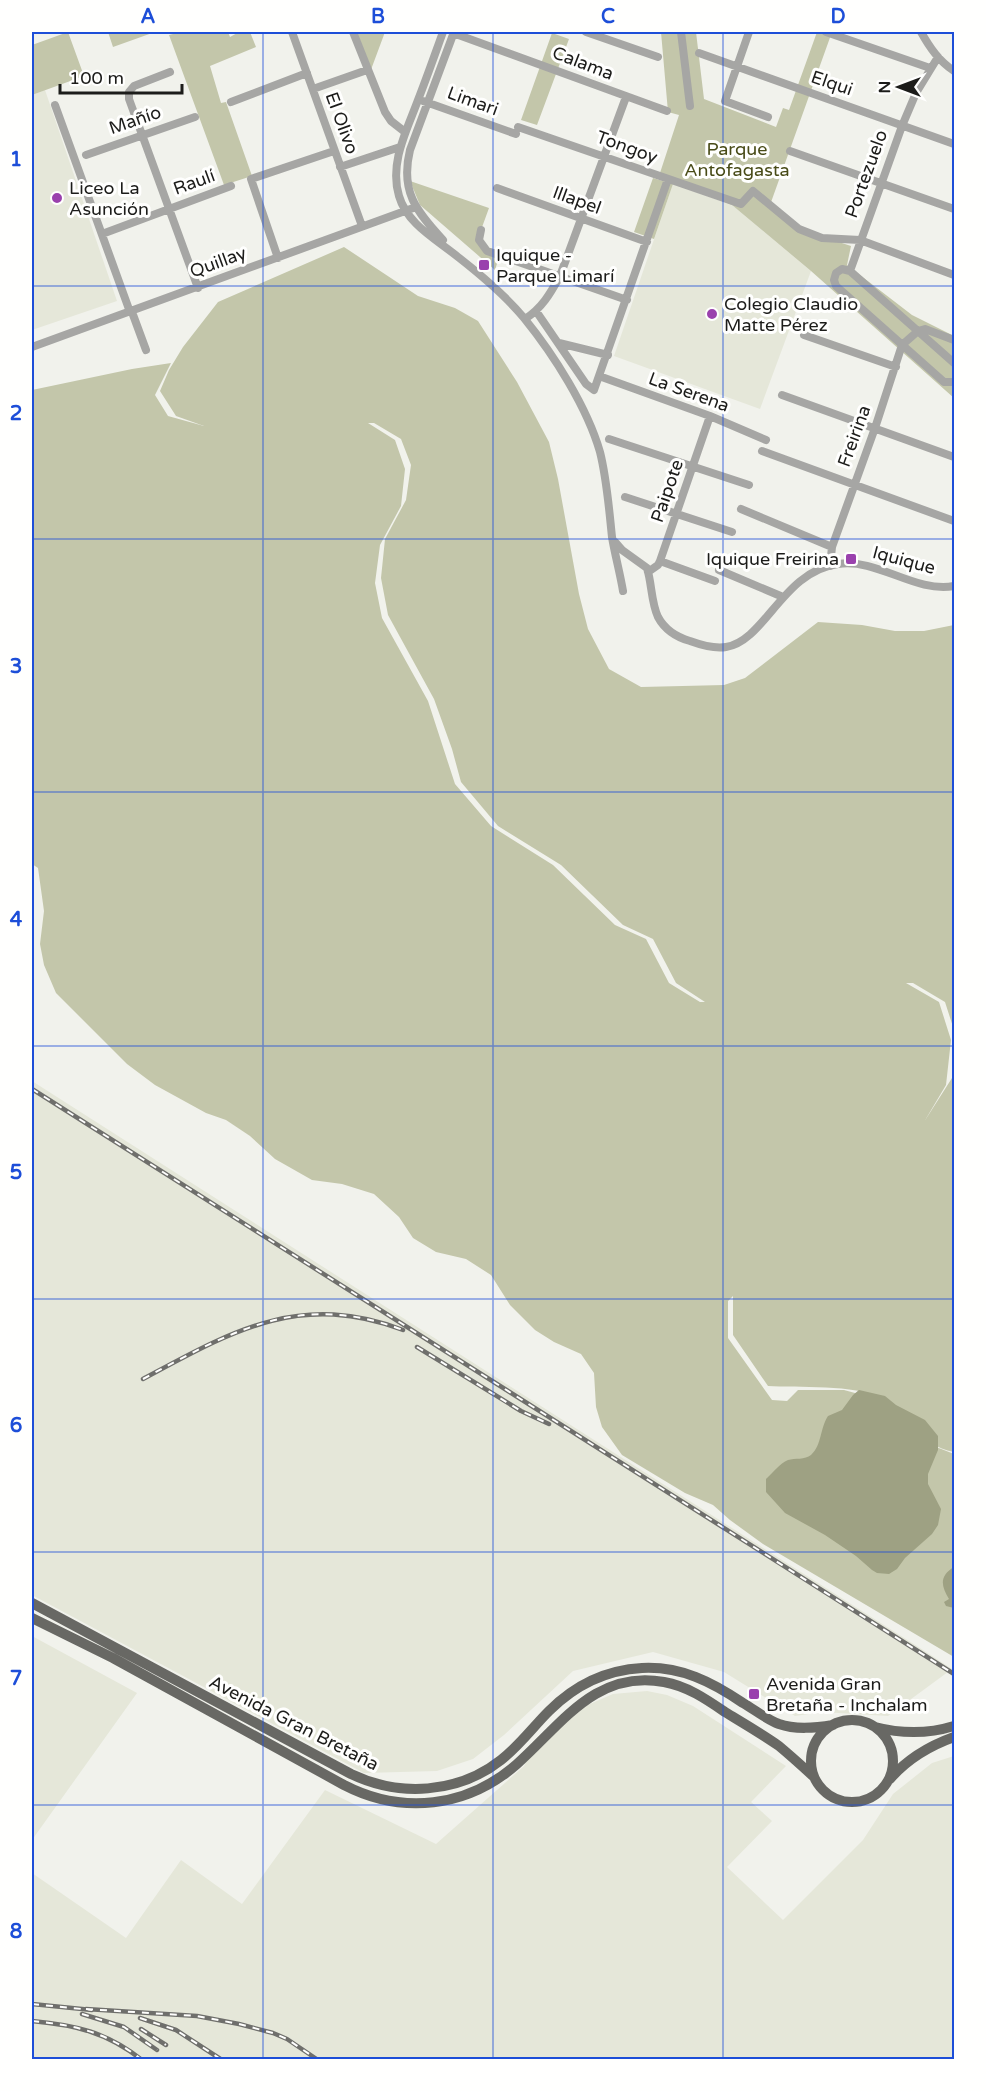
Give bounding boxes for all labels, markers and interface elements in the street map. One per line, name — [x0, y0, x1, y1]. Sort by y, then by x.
text: A — [141, 5, 156, 29]
text: B — [371, 5, 385, 29]
text: C — [601, 5, 615, 29]
text: D — [830, 5, 846, 29]
street label: Calama — [549, 41, 617, 85]
scale bar — [60, 57, 182, 95]
north arrow — [869, 57, 929, 117]
street label: Elqui — [808, 66, 856, 100]
text: 100 m — [69, 67, 124, 89]
text: N — [875, 81, 895, 93]
street label: Limari — [444, 82, 502, 120]
street label: El Olivo — [321, 89, 363, 157]
street label: Mañío — [106, 101, 164, 139]
street label: Tongoy — [593, 126, 661, 168]
street label: Portezuelo — [840, 127, 892, 221]
park label: Parque Antofagasta — [684, 138, 790, 181]
text: 1 — [10, 148, 22, 172]
street label: Raulí — [170, 164, 218, 200]
place label: Liceo La Asunción — [69, 177, 149, 220]
street label: Illapel — [550, 181, 604, 219]
marker: Liceo La Asunción — [50, 191, 64, 205]
street label: Quillay — [187, 242, 250, 282]
place label: Iquique - Parque Limarí — [496, 244, 615, 287]
marker: Iquique - Parque Limarí — [477, 258, 491, 272]
place label: Colegio Claudio Matte Pérez — [724, 293, 858, 336]
marker: Colegio Claudio Matte Pérez — [705, 307, 719, 321]
street label: La Serena — [646, 367, 732, 417]
text: 2 — [10, 402, 22, 426]
street label: Freirina — [833, 402, 875, 470]
street label: Paipote — [646, 456, 688, 526]
street label: Iquique — [870, 541, 938, 579]
place label: Iquique Freirina — [706, 548, 839, 570]
marker: Iquique Freirina — [844, 552, 858, 566]
text: 3 — [10, 655, 22, 679]
text: 4 — [10, 908, 23, 932]
text: 5 — [10, 1161, 22, 1185]
text: 6 — [10, 1414, 22, 1438]
text: 7 — [10, 1667, 22, 1691]
street label: Avenida Gran Bretaña — [205, 1671, 383, 1775]
place label: Avenida Gran Bretaña - Inchalam — [766, 1673, 928, 1716]
marker: Avenida Gran Bretaña - Inchalam — [747, 1687, 761, 1701]
text: 8 — [10, 1920, 22, 1944]

